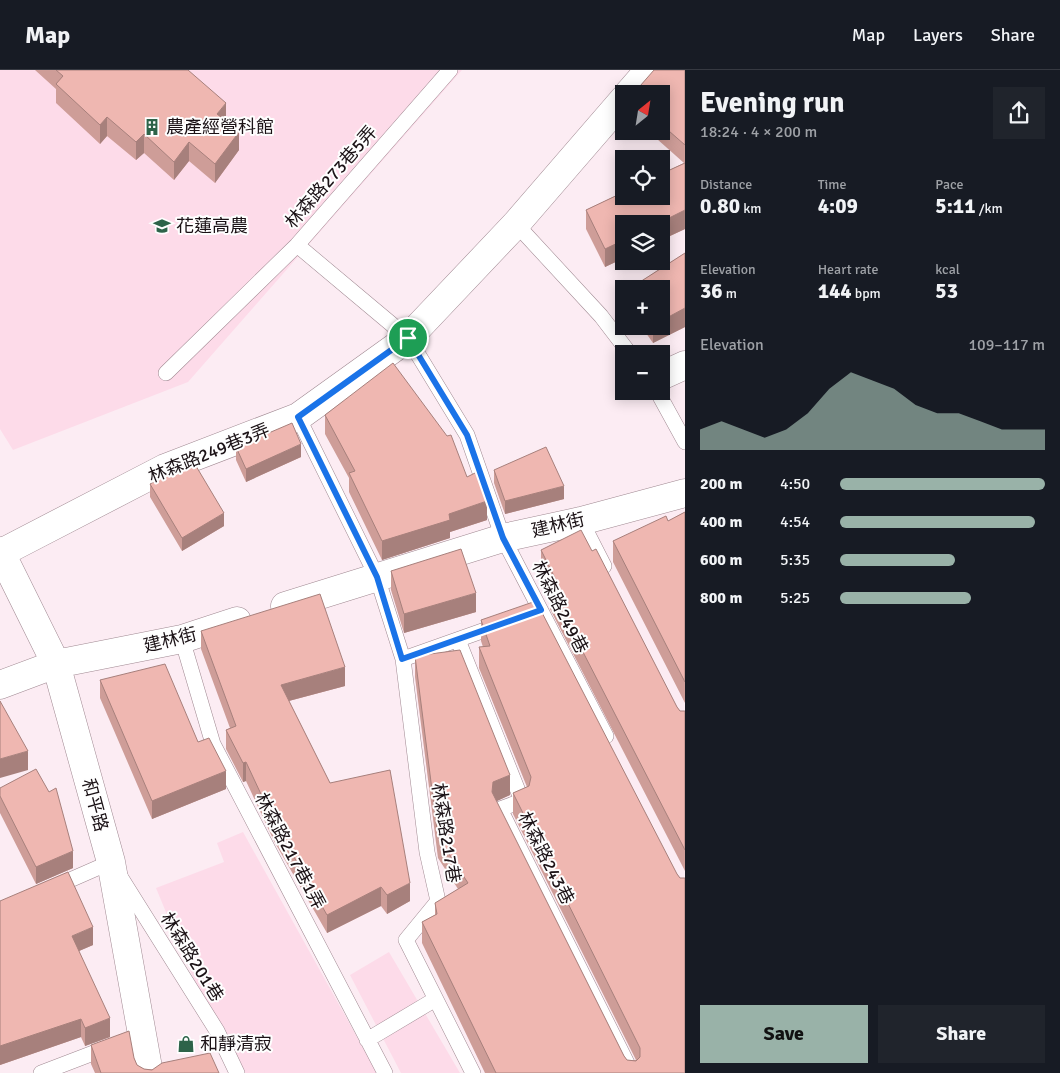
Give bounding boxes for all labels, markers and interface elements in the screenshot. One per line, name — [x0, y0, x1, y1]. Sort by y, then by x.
text: Map — [25, 20, 70, 50]
text: Map — [852, 24, 885, 46]
text: Layers — [913, 24, 963, 46]
text: Share — [991, 24, 1035, 46]
north arrow — [615, 85, 670, 140]
map controls — [615, 85, 670, 400]
text: Evening run — [700, 86, 845, 120]
button: share — [993, 87, 1045, 139]
place label: 農產經營科館 — [166, 116, 274, 138]
building icon: 農產經營科館 — [142, 117, 162, 137]
street label: 林森路273巷5弄 — [280, 121, 382, 233]
text: 18:24 · 4 × 200 m — [700, 122, 817, 142]
button: locate — [615, 150, 670, 205]
text: Distance — [700, 176, 752, 193]
text: Time — [818, 176, 847, 193]
text: Pace — [935, 176, 964, 193]
text: 0.80 — [700, 193, 740, 219]
text: 4:09 — [818, 193, 858, 219]
text: 5:11 — [935, 193, 976, 219]
text: km — [740, 200, 761, 217]
text: /km — [976, 200, 1003, 217]
place label: 花蓮高農 — [176, 215, 248, 237]
button: layers — [615, 215, 670, 270]
school or university icon: 花蓮高農 — [152, 216, 172, 236]
text: Elevation — [700, 261, 756, 278]
text: Heart rate — [818, 261, 878, 278]
text: kcal — [935, 261, 960, 278]
text: 36 — [700, 278, 723, 304]
text: 144 — [818, 278, 852, 304]
text: 53 — [935, 278, 958, 304]
button: + — [615, 280, 670, 335]
text: m — [723, 285, 737, 302]
text: bpm — [852, 285, 881, 302]
pin — [387, 317, 429, 359]
icon: arrive — [394, 324, 422, 352]
text: Elevation — [700, 335, 764, 355]
text: 109–117 m — [968, 335, 1045, 355]
button: − — [615, 345, 670, 400]
street label: 林森路249巷3弄 — [145, 419, 273, 487]
text: 200 m — [700, 474, 742, 494]
text: 4:50 — [780, 474, 810, 494]
street label: 建林街 — [529, 508, 587, 542]
text: 400 m — [700, 512, 742, 532]
text: 4:54 — [780, 512, 810, 532]
text: 600 m — [700, 550, 742, 570]
text: 5:35 — [780, 550, 810, 570]
street label: 林森路249巷 — [527, 557, 593, 657]
text: 800 m — [700, 588, 742, 608]
text: 5:25 — [780, 588, 810, 608]
street label: 建林街 — [141, 623, 199, 657]
street label: 和平路 — [77, 776, 113, 834]
street label: 林森路217巷 — [427, 781, 465, 885]
street label: 林森路217巷1弄 — [250, 789, 330, 913]
street label: 林森路243巷 — [513, 808, 579, 908]
street label: 林森路201巷 — [156, 908, 228, 1006]
button: Save — [700, 1005, 868, 1063]
button: Share — [878, 1005, 1045, 1063]
place label: 和靜清寂 — [200, 1033, 272, 1055]
shop icon: 和靜清寂 — [176, 1034, 196, 1054]

